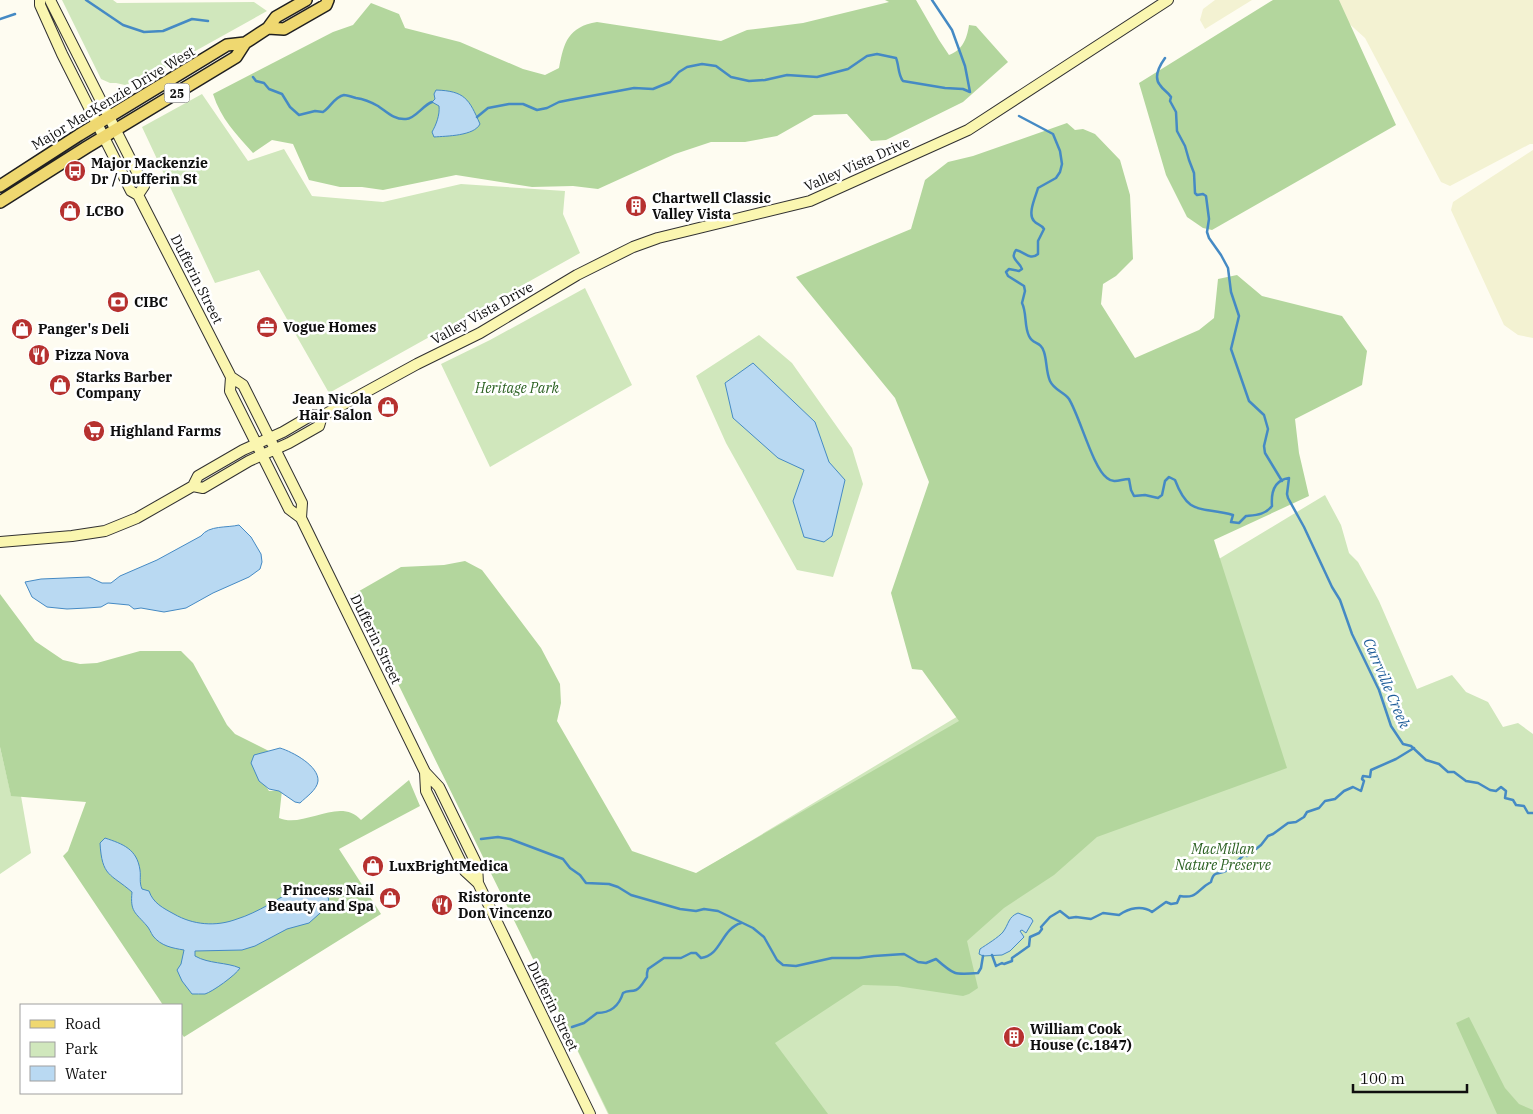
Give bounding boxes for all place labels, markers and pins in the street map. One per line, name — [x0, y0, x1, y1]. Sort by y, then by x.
place label: Major Mackenzie Dr / Dufferin St — [91, 154, 208, 188]
bus stop icon: Major Mackenzie Dr / Dufferin St — [63, 159, 87, 183]
place label: Chartwell Classic Valley Vista — [652, 189, 771, 223]
building icon: Chartwell Classic Valley Vista — [624, 194, 648, 218]
shop icon: LCBO — [58, 199, 82, 223]
place label: LCBO — [86, 202, 124, 220]
bank icon: CIBC — [106, 290, 130, 314]
place label: CIBC — [134, 293, 168, 311]
office icon: Vogue Homes — [255, 315, 279, 339]
shop icon: Panger's Deli — [10, 317, 34, 341]
place label: Vogue Homes — [283, 318, 376, 336]
place label: Panger's Deli — [38, 320, 130, 338]
restaurant icon: Pizza Nova — [27, 343, 51, 367]
place label: Pizza Nova — [55, 346, 129, 364]
place label: Starks Barber Company — [76, 368, 172, 402]
shop icon: Starks Barber Company — [48, 373, 72, 397]
place label: Jean Nicola Hair Salon — [292, 390, 372, 424]
shop icon: Jean Nicola Hair Salon — [376, 395, 400, 419]
supermarket icon: Highland Farms — [82, 419, 106, 443]
place label: Highland Farms — [110, 422, 221, 440]
shop icon: LuxBrightMedica — [361, 854, 385, 878]
place label: LuxBrightMedica — [389, 857, 508, 875]
place label: Princess Nail Beauty and Spa — [267, 881, 374, 915]
shop icon: Princess Nail Beauty and Spa — [378, 886, 402, 910]
place label: Ristoronte Don Vincenzo — [458, 888, 552, 922]
restaurant icon: Ristoronte Don Vincenzo — [430, 893, 454, 917]
place label: William Cook House (c.1847) — [1030, 1020, 1132, 1054]
building icon: William Cook House (c.1847) — [1002, 1025, 1026, 1049]

